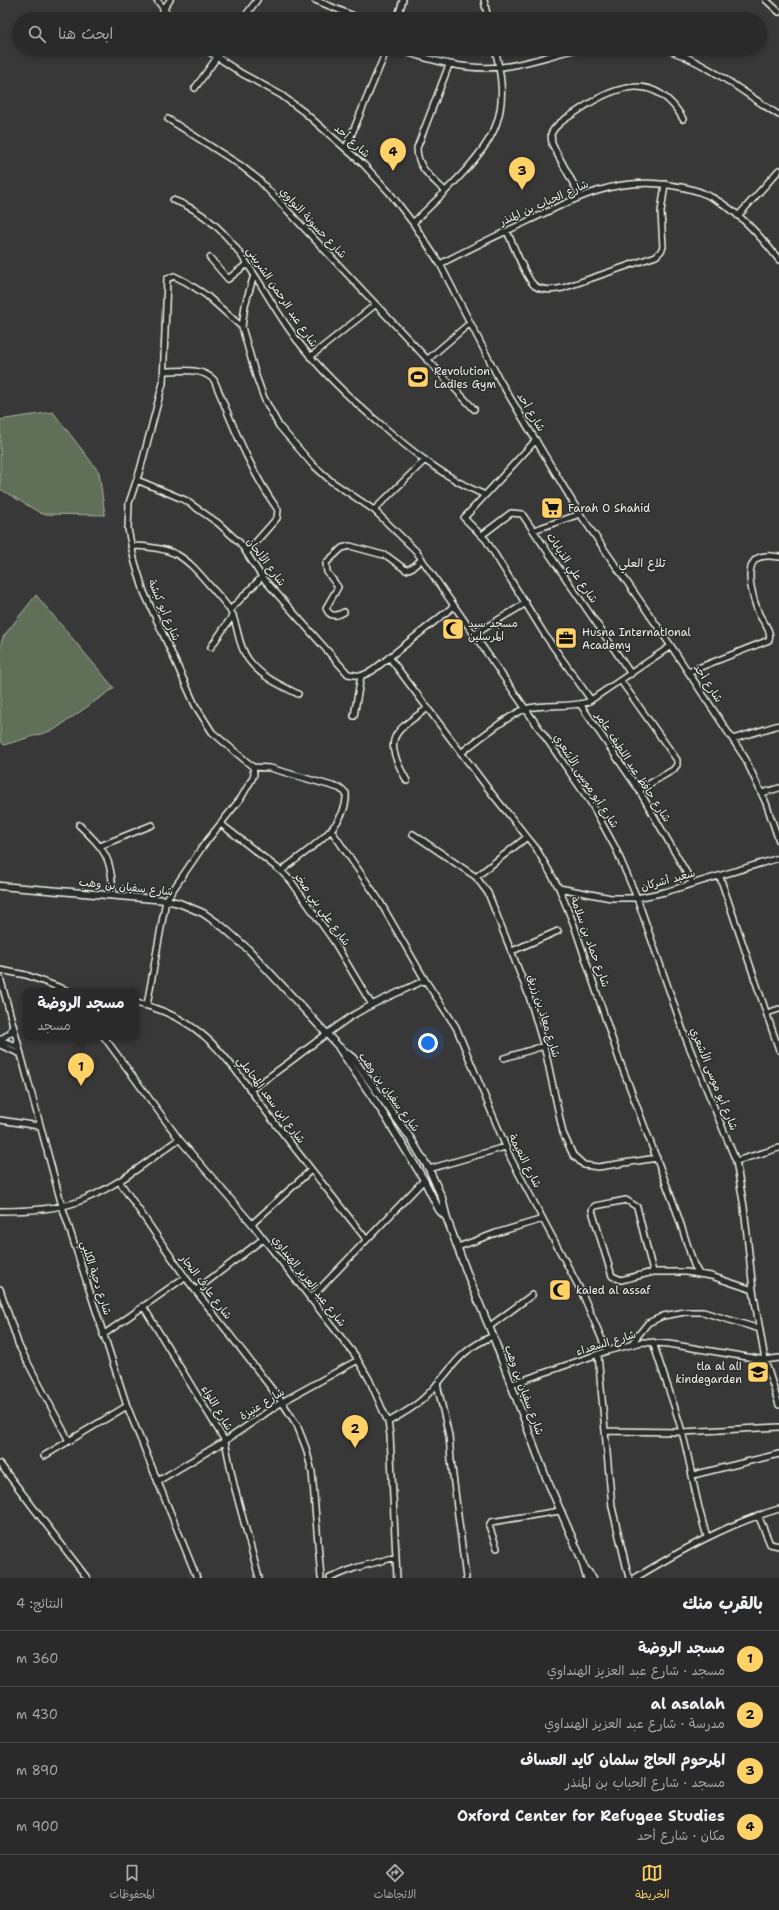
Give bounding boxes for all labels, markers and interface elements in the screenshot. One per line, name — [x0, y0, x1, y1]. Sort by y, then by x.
search box — [12, 12, 767, 56]
icon: search — [26, 23, 48, 45]
text: ابحث هنا — [58, 24, 113, 44]
street label: شارع أحد — [330, 121, 373, 162]
pin: 4 — [380, 138, 406, 171]
pin: 3 — [509, 157, 535, 190]
street label: شارع الحباب بن المنذر — [496, 177, 591, 231]
street label: شارع حسونة النواوي — [276, 184, 350, 262]
street label: شارع عبد الرحمن الشربيني — [240, 244, 321, 352]
sports icon: Revolution Ladies Gym — [405, 364, 431, 390]
place label: Revolution Ladies Gym — [434, 364, 496, 392]
street label: شارع أحد — [513, 390, 549, 435]
supermarket icon: Farah O Shahid — [539, 495, 565, 521]
place label: Farah O Shahid — [568, 501, 650, 516]
street label: شارع علي الذيابات — [540, 530, 601, 608]
street label: شارع الألحان — [242, 535, 289, 590]
district label: تلاع العلي — [619, 555, 666, 574]
street label: شارع أبو كبشة — [143, 577, 184, 643]
mosque icon: مسجد سيد المرسلين — [440, 616, 466, 642]
place label: مسجد سيد المرسلين — [468, 616, 518, 644]
office icon: Husna International Academy — [553, 625, 579, 651]
place label: Husna International Academy — [582, 625, 692, 653]
street label: شارع أحد — [689, 661, 726, 706]
street label: شارع حافظ عبد اللطيف عامر — [590, 708, 674, 825]
street label: شارع أبو موسى الأشعري — [549, 731, 622, 832]
street label: سعيد أشركان — [639, 866, 697, 894]
street label: شارع علي بني صخر — [287, 868, 354, 951]
street label: شارع سفيان بن وهب — [78, 875, 174, 900]
street label: شارع حماد بن سلامة — [566, 895, 613, 990]
street label: شارع معاذ بن زريق — [523, 973, 564, 1060]
popup — [23, 988, 139, 1040]
text: مسجد الروضة — [37, 993, 125, 1013]
text: مسجد — [37, 1017, 71, 1034]
street label: شارع أبو موسى الأشعري — [686, 1025, 741, 1133]
your location — [418, 1033, 438, 1053]
street label: شارع سفيان بن وهب — [354, 1049, 423, 1135]
pin: 1 — [68, 1053, 94, 1086]
street label: شارع ابن سعد المحاملي — [231, 1054, 309, 1148]
street label: شارع النعيمة — [504, 1132, 545, 1191]
street label: شارع عبد العزيز الهنداوي — [268, 1232, 349, 1330]
street label: شارع دحية الكلبي — [74, 1239, 115, 1318]
street label: شارع عارف النجار — [175, 1251, 235, 1323]
mosque icon: kaied al assaf — [547, 1277, 573, 1303]
place label: kaied al assaf — [576, 1283, 652, 1298]
street label: شارع السعداء — [574, 1327, 638, 1360]
street label: شارع سفيان بن وهب — [500, 1343, 547, 1437]
place label: tla al ali kindegarden — [675, 1359, 742, 1387]
school or university icon: tla al ali kindegarden — [745, 1359, 771, 1385]
street label: شارع اللواء — [197, 1383, 236, 1434]
street label: شارع عنيزة — [237, 1384, 288, 1425]
pin: 2 — [342, 1415, 368, 1448]
text: بالقرب منك — [683, 1592, 763, 1614]
text: النتائج: 4 — [16, 1595, 63, 1612]
text: مسجد الروضة — [638, 1638, 725, 1658]
text: 360 m — [16, 1650, 58, 1667]
text: 1 — [747, 1650, 753, 1667]
text: مسجد · شارع عبد العزيز الهنداوي — [547, 1662, 725, 1679]
text: al asalah — [651, 1694, 725, 1714]
text: 430 m — [16, 1706, 58, 1723]
text: 2 — [745, 1706, 755, 1723]
text: مدرسة · شارع عبد العزيز الهنداوي — [544, 1715, 725, 1732]
text: المرحوم الحاج سلمان كايد العساف — [520, 1750, 725, 1770]
text: 890 m — [16, 1762, 58, 1779]
text: 3 — [745, 1762, 755, 1779]
text: مسجد · شارع الحباب بن المنذر — [565, 1774, 725, 1791]
text: Oxford Center for Refugee Studies — [457, 1806, 725, 1826]
text: 900 m — [16, 1818, 59, 1835]
text: 4 — [745, 1818, 755, 1835]
text: مكان · شارع أحد — [637, 1827, 725, 1844]
tab: المحفوظات — [110, 1862, 155, 1904]
tab: الاتجاهات — [374, 1862, 416, 1904]
tab: الخريطة — [635, 1862, 670, 1904]

